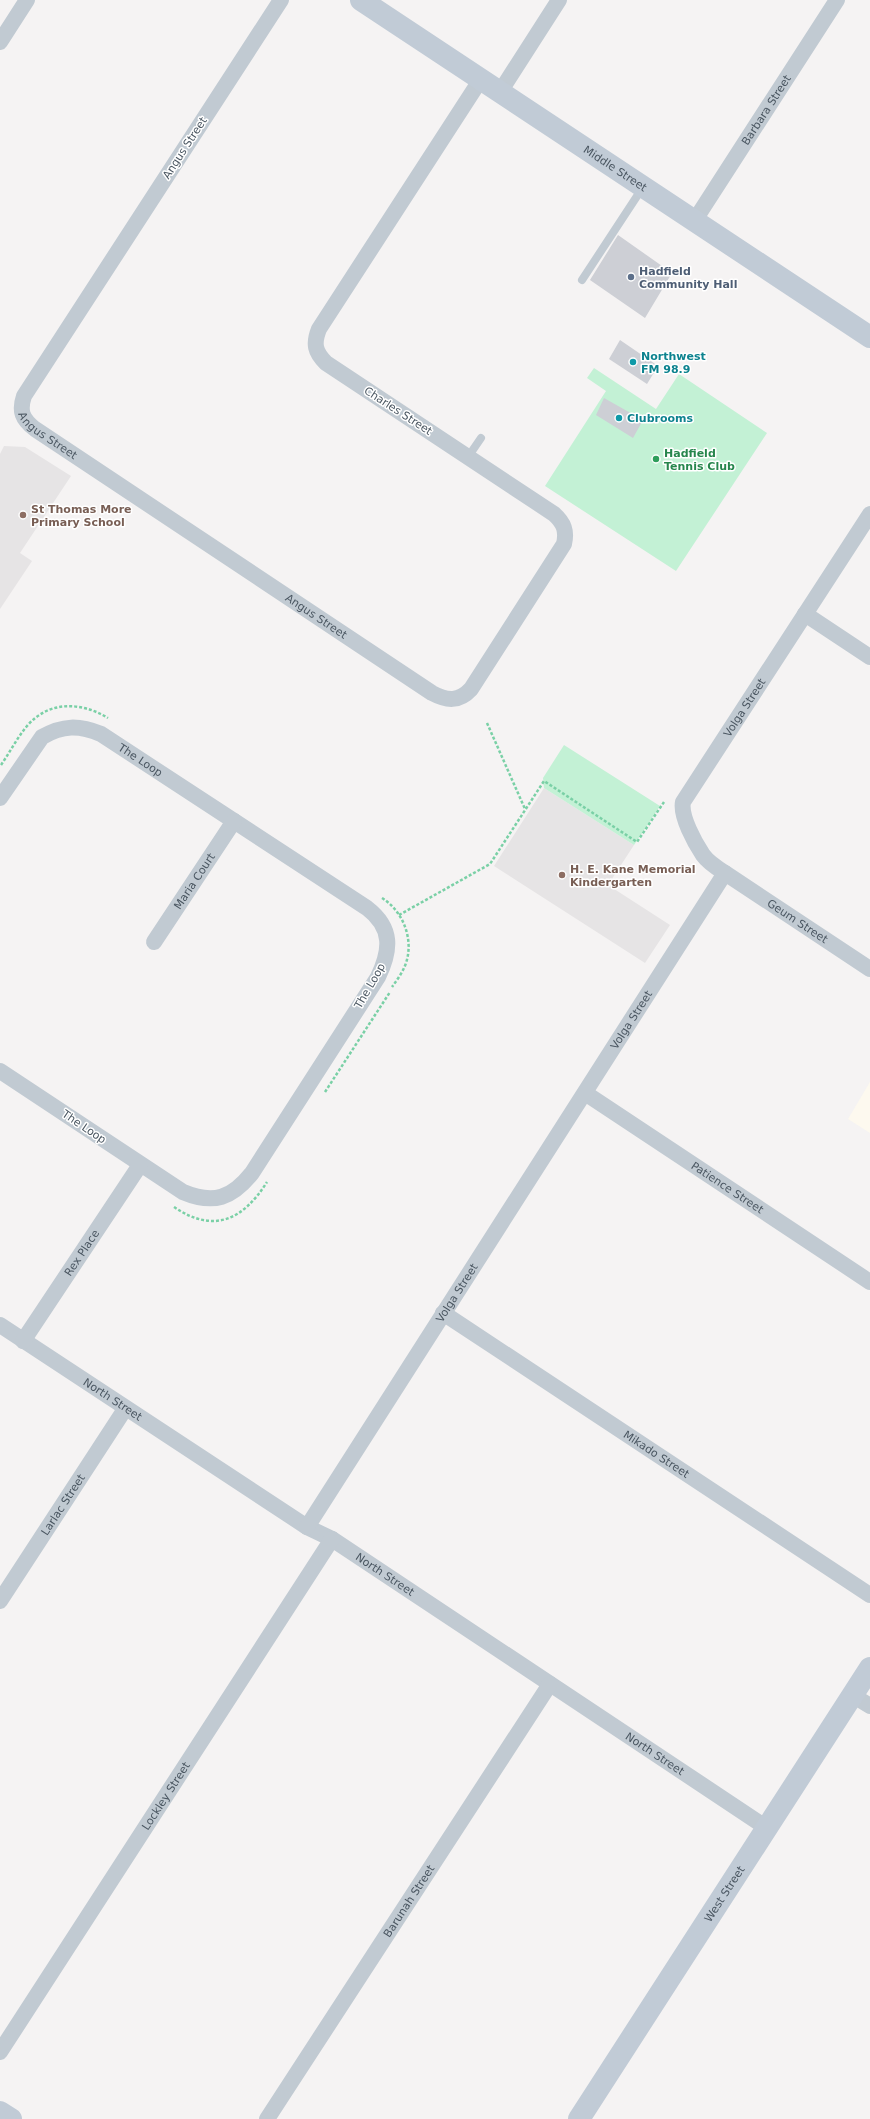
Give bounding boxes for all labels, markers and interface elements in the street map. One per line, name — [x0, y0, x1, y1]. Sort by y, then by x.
street label: Barbara Street — [739, 72, 794, 147]
street label: Angus Street — [160, 114, 210, 181]
street label: Middle Street — [581, 143, 650, 194]
place label: Hadfield Community Hall — [639, 265, 737, 291]
marker: Hadfield Community Hall — [626, 272, 636, 282]
place label: Northwest FM 98.9 — [641, 350, 706, 376]
marker: Northwest FM 98.9 — [628, 357, 638, 367]
street label: Charles Street — [362, 384, 435, 438]
street label: Angus Street — [16, 410, 80, 462]
place label: Clubrooms — [627, 412, 694, 425]
marker: Clubrooms — [614, 413, 624, 423]
place label: Hadfield Tennis Club — [664, 447, 735, 473]
marker: Hadfield Tennis Club — [651, 454, 661, 464]
place label: St Thomas More Primary School — [31, 503, 132, 529]
marker: St Thomas More Primary School — [18, 510, 28, 520]
street label: Angus Street — [283, 591, 350, 642]
street label: Volga Street — [721, 675, 768, 739]
street label: The Loop — [115, 740, 165, 779]
street label: Maria Court — [171, 850, 218, 912]
place label: H. E. Kane Memorial Kindergarten — [570, 863, 696, 889]
marker: H. E. Kane Memorial Kindergarten — [557, 870, 567, 880]
street label: Geum Street — [765, 896, 831, 946]
street label: The Loop — [351, 961, 388, 1012]
street label: Volga Street — [608, 987, 655, 1052]
street label: The Loop — [59, 1107, 109, 1146]
street label: Patience Street — [689, 1159, 767, 1216]
street label: Rex Place — [62, 1227, 102, 1278]
street label: Volga Street — [433, 1260, 481, 1325]
street label: North Street — [81, 1375, 145, 1424]
street label: Mikado Street — [621, 1428, 693, 1481]
street label: Larlac Street — [38, 1471, 88, 1538]
street label: North Street — [353, 1550, 418, 1599]
street label: North Street — [623, 1729, 687, 1778]
street label: Lockley Street — [139, 1759, 193, 1832]
street label: Barunah Street — [381, 1862, 437, 1940]
street label: West Street — [701, 1863, 747, 1924]

